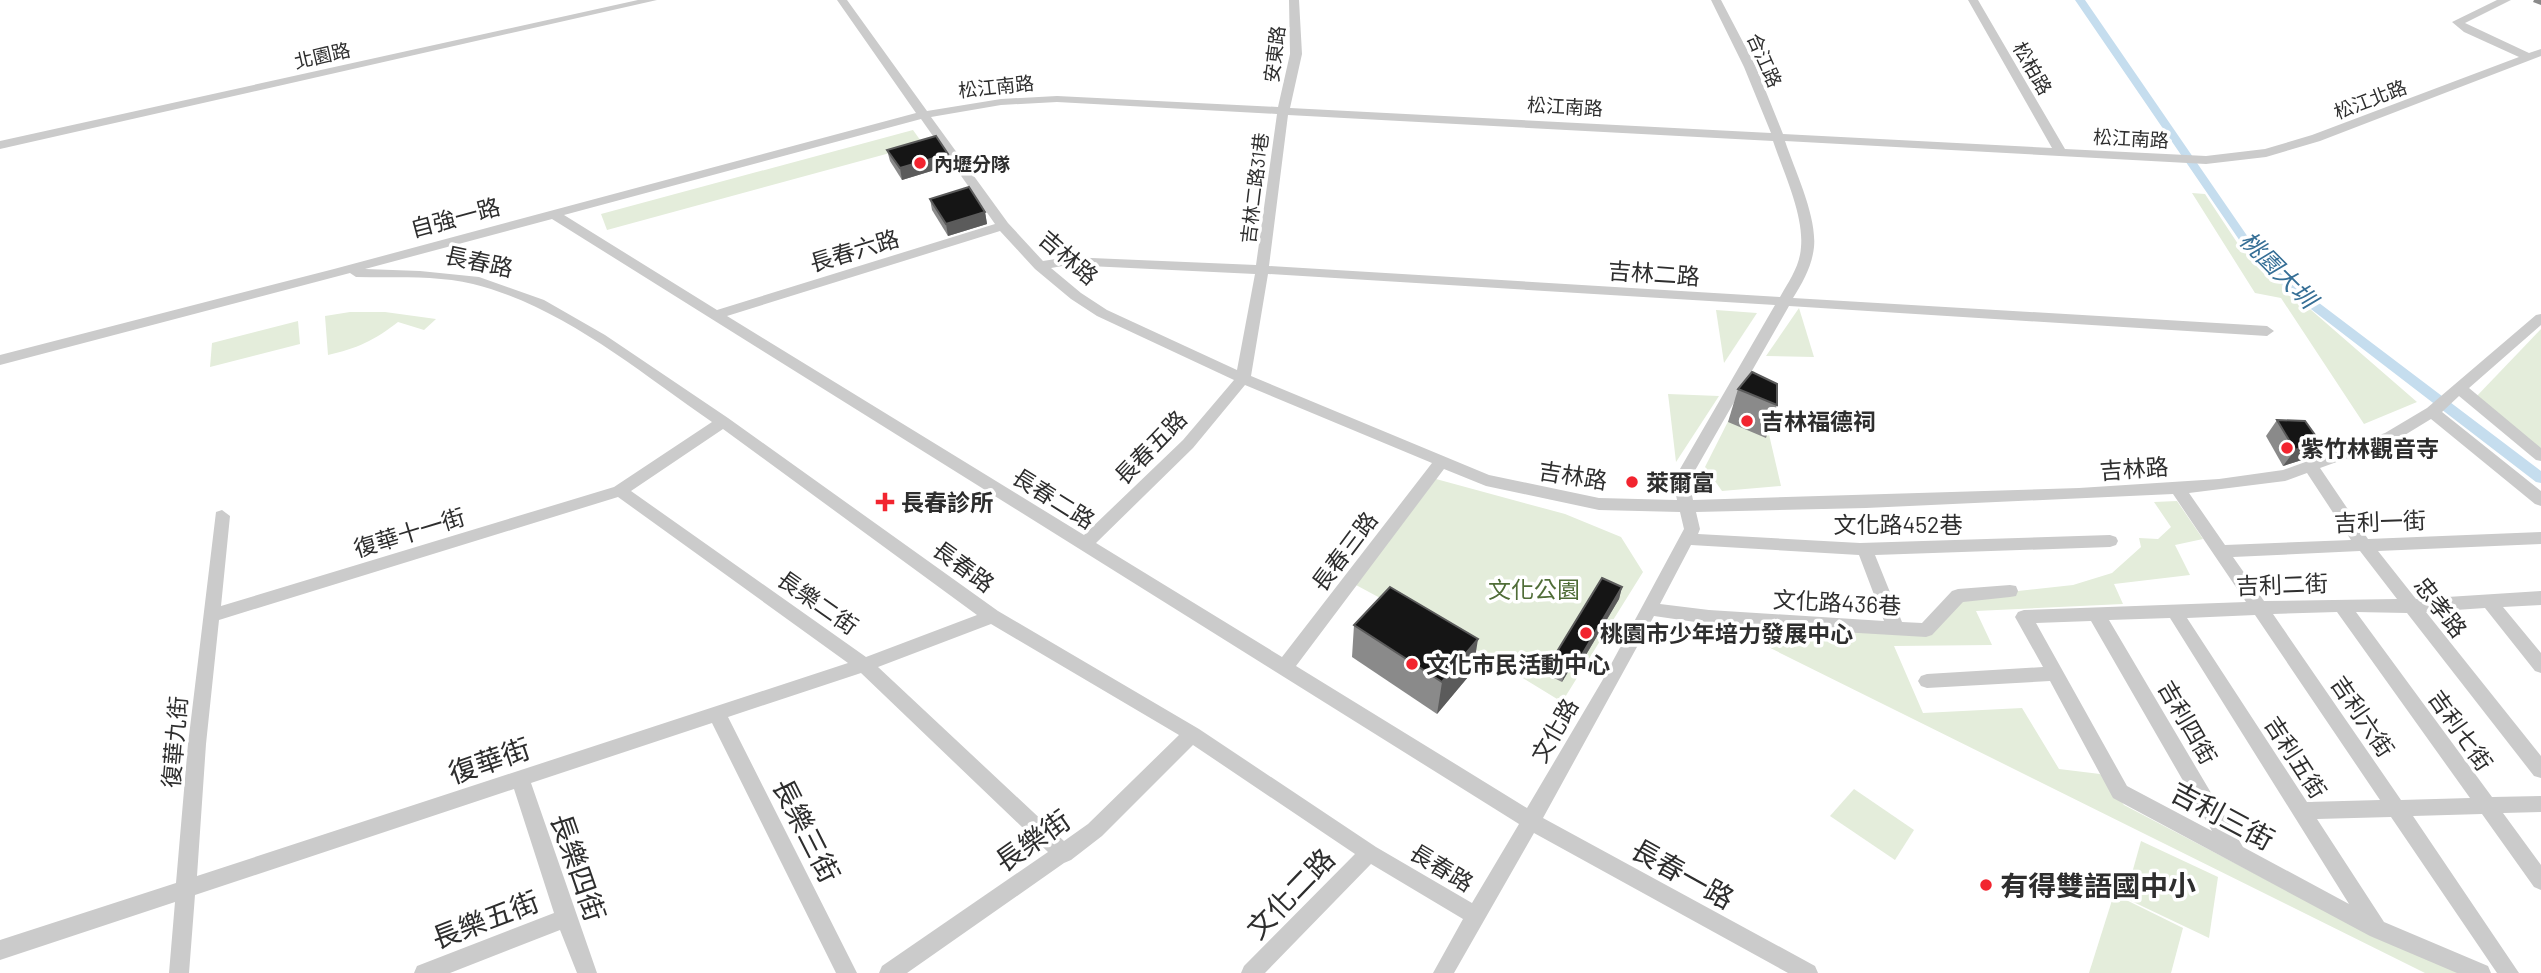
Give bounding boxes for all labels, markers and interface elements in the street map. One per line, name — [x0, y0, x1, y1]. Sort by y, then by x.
street label: 安東路 — [1259, 24, 1289, 84]
street label: 合江路 — [1743, 29, 1787, 91]
street label: 北園路 — [292, 37, 352, 73]
street label: 松柏路 — [2009, 38, 2057, 98]
street label: 松江南路 — [957, 71, 1035, 101]
street label: 松江北路 — [2330, 75, 2410, 123]
street label: 松江南路 — [1526, 93, 1604, 119]
street label: 松江南路 — [2092, 125, 2170, 151]
street label: 吉林二路31巷 — [1236, 131, 1272, 245]
place label: 內壢分隊 — [934, 152, 1010, 175]
marker: 內壢分隊 — [912, 155, 928, 171]
street label: 自強一路 — [407, 192, 503, 242]
street label: 長春六路 — [806, 223, 902, 277]
street label: 吉林路 — [1034, 224, 1104, 290]
water label: 桃園大圳 — [2235, 225, 2325, 315]
street label: 長春路 — [442, 240, 516, 282]
street label: 吉林二路 — [1607, 256, 1701, 290]
street label: 長春五路 — [1108, 404, 1192, 490]
place label: 吉林福德祠 — [1761, 407, 1876, 435]
marker: 吉林福德祠 — [1739, 413, 1755, 429]
place label: 紫竹林觀音寺 — [2301, 434, 2439, 462]
marker: 紫竹林觀音寺 — [2279, 440, 2295, 456]
street label: 吉林路 — [2099, 452, 2169, 484]
street label: 吉林路 — [1537, 456, 1609, 494]
street label: 長春二路 — [1008, 462, 1100, 534]
place label: 萊爾富 — [1646, 468, 1715, 496]
marker: 萊爾富 — [1624, 474, 1640, 490]
place label: 長春診所 — [901, 488, 993, 516]
marker: 長春診所 — [875, 492, 895, 512]
street label: 復華十一街 — [350, 502, 468, 562]
street label: 吉利一街 — [2334, 505, 2426, 537]
street label: 長春三路 — [1305, 506, 1383, 596]
street label: 文化路452巷 — [1834, 510, 1962, 538]
street label: 長春路 — [928, 534, 1000, 598]
street label: 長樂二街 — [772, 564, 864, 640]
street label: 吉利二街 — [2236, 568, 2328, 600]
street label: 忠孝路 — [2409, 571, 2473, 643]
park label: 文化公園 — [1488, 575, 1580, 603]
street label: 文化路436巷 — [1772, 585, 1902, 619]
place label: 桃園市少年培力發展中心 — [1600, 619, 1853, 647]
marker: 桃園市少年培力發展中心 — [1578, 625, 1594, 641]
place label: 文化市民活動中心 — [1426, 650, 1610, 678]
marker: 文化市民活動中心 — [1404, 656, 1420, 672]
street label: 吉利六街 — [2326, 670, 2400, 762]
street label: 吉利四街 — [2153, 675, 2223, 769]
street label: 吉利七街 — [2423, 684, 2499, 776]
street label: 文化路 — [1525, 693, 1583, 767]
street label: 復華九街 — [156, 695, 192, 789]
street label: 吉利五街 — [2259, 711, 2333, 803]
street label: 復華街 — [444, 730, 534, 790]
street label: 長樂三街 — [766, 772, 848, 888]
street label: 吉利三街 — [2166, 774, 2280, 856]
street label: 長樂街 — [988, 802, 1076, 878]
street label: 長樂四街 — [545, 809, 613, 925]
street label: 長春一路 — [1626, 831, 1740, 915]
street label: 長春路 — [1405, 837, 1479, 897]
street label: 文化二路 — [1239, 841, 1341, 945]
place label: 有得雙語國中小 — [2000, 868, 2196, 902]
marker: 有得雙語國中小 — [1978, 877, 1994, 893]
street label: 長樂五街 — [427, 883, 543, 955]

